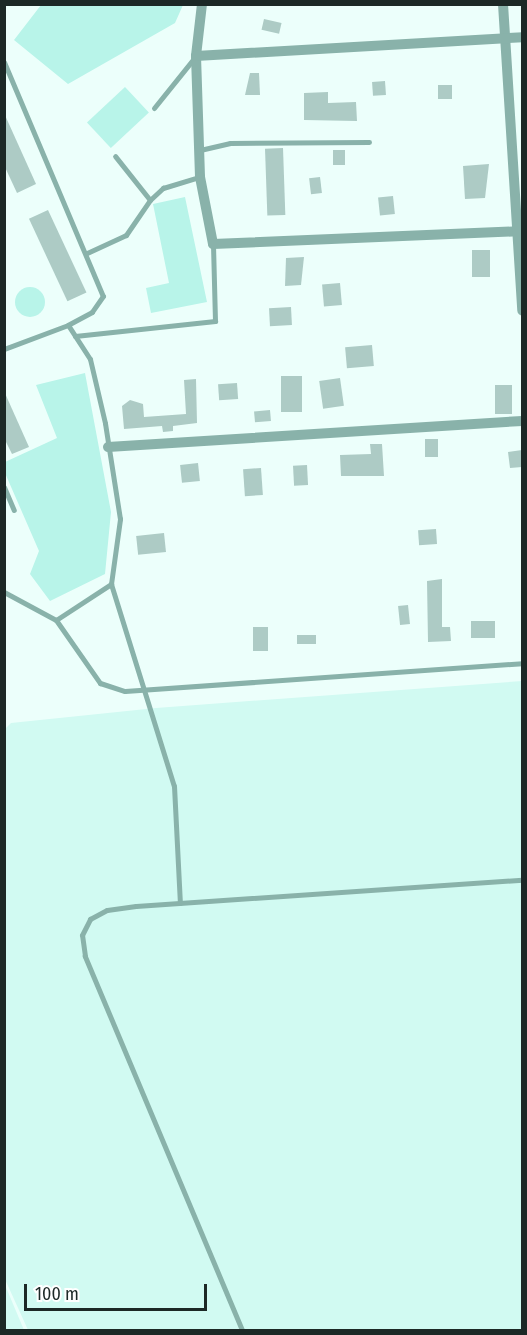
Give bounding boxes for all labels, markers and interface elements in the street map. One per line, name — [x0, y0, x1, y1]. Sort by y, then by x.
scale bar — [27, 1272, 210, 1310]
text: 100 m — [35, 1283, 79, 1305]

